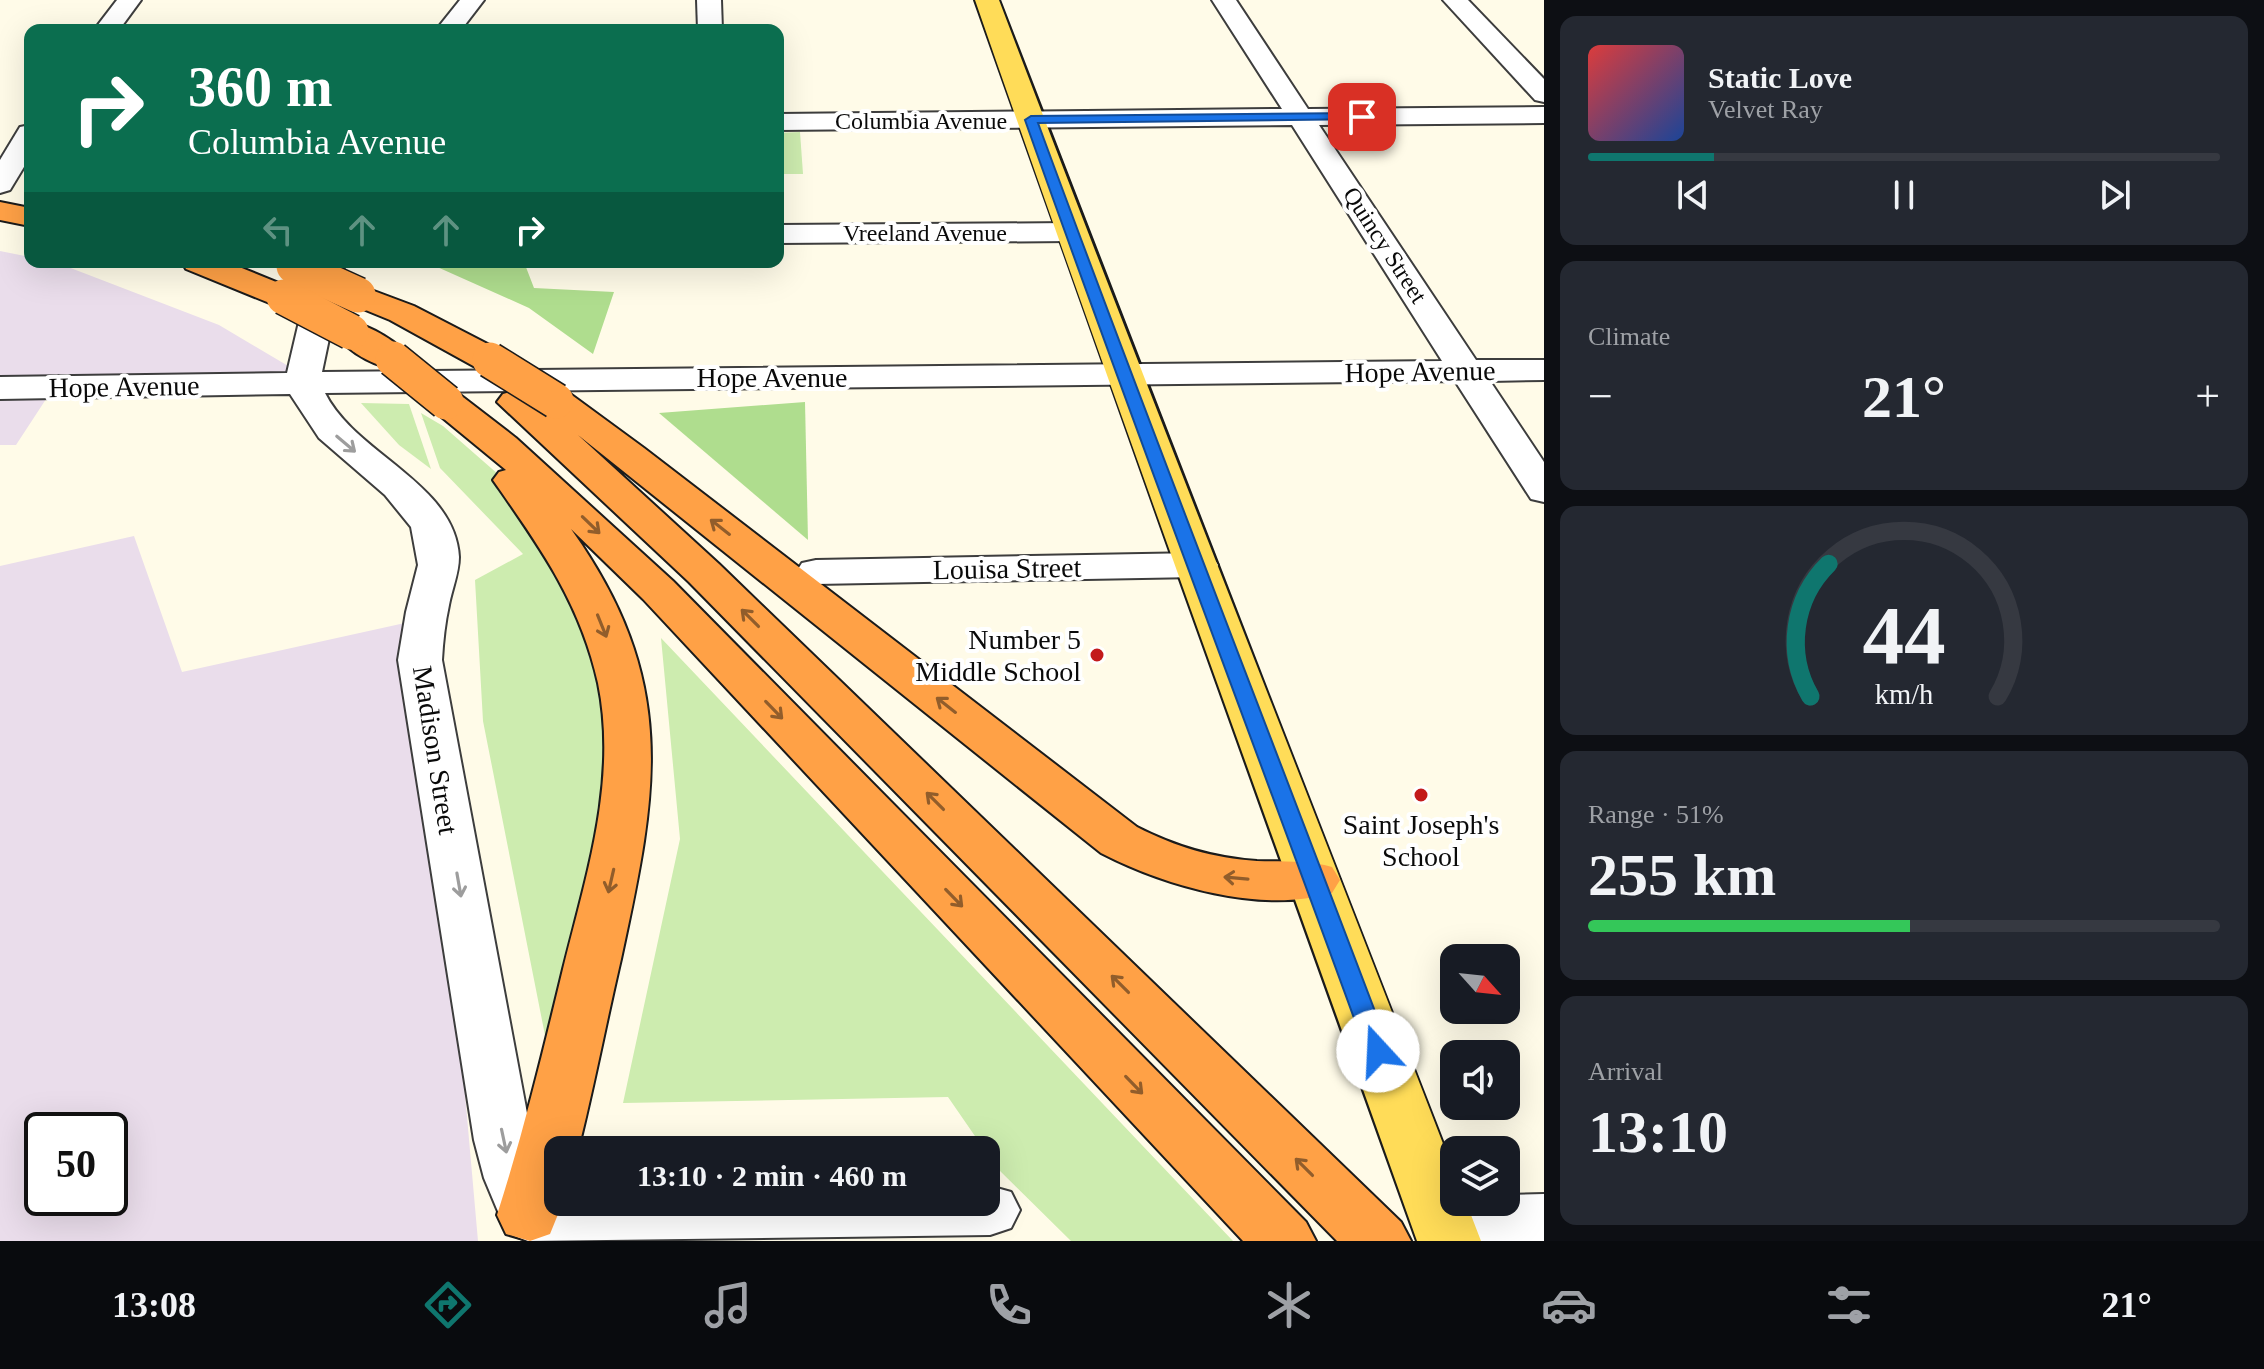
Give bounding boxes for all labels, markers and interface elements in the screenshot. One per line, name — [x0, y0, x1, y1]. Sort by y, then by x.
icon: right — [56, 56, 160, 160]
text: 360 m — [188, 56, 333, 118]
text: Static Love — [1708, 61, 1852, 94]
pin — [1328, 83, 1396, 151]
icon: arrive — [1340, 95, 1384, 139]
text: Velvet Ray — [1708, 95, 1823, 124]
street label: Columbia Avenue — [835, 108, 1007, 134]
text: Columbia Avenue — [188, 122, 446, 162]
icon: previous — [1671, 173, 1715, 217]
icon: pause — [1882, 173, 1926, 217]
icon: next — [2093, 173, 2137, 217]
street label: Quincy Street — [1338, 182, 1432, 308]
icon: left — [256, 208, 300, 252]
icon: ahead — [340, 208, 384, 252]
icon: ahead — [424, 208, 468, 252]
icon: right — [508, 208, 552, 252]
street label: Vreeland Avenue — [843, 220, 1007, 246]
text: Climate — [1588, 322, 1670, 351]
street label: Hope Avenue — [1344, 355, 1496, 388]
street label: Hope Avenue — [696, 362, 848, 393]
text: 21° — [1862, 364, 1946, 430]
street label: Hope Avenue — [48, 370, 200, 403]
text: − — [1588, 372, 1613, 421]
text: + — [2195, 372, 2220, 421]
one-way arrow — [336, 435, 356, 453]
one-way arrow — [581, 515, 601, 534]
one-way arrow — [710, 518, 732, 535]
street label: Louisa Street — [932, 552, 1082, 585]
text: 44 — [1862, 588, 1946, 680]
one-way arrow — [741, 608, 760, 628]
one-way arrow — [596, 613, 611, 638]
place label: Number 5 Middle School — [915, 624, 1081, 687]
marker: Number 5 Middle School — [1088, 646, 1106, 664]
street label: Madison Street — [407, 664, 464, 837]
text: km/h — [1875, 679, 1933, 710]
one-way arrow — [936, 697, 957, 714]
one-way arrow — [764, 700, 783, 720]
marker: Saint Joseph's School — [1412, 786, 1430, 804]
one-way arrow — [926, 792, 945, 811]
text: Range · 51% — [1588, 800, 1724, 829]
place label: Saint Joseph's School — [1343, 809, 1499, 872]
text: 255 km — [1588, 842, 1776, 908]
one-way arrow — [603, 868, 618, 893]
one-way arrow — [1224, 871, 1250, 886]
one-way arrow — [452, 872, 467, 897]
one-way arrow — [944, 888, 963, 907]
north arrow — [1440, 944, 1520, 1024]
map controls — [1440, 944, 1520, 1216]
one-way arrow — [1110, 975, 1130, 994]
position arrow — [1336, 1009, 1420, 1093]
button: sound — [1440, 1040, 1520, 1120]
text: Arrival — [1588, 1057, 1663, 1086]
one-way arrow — [1125, 1075, 1144, 1095]
text: 13:10 — [1588, 1099, 1728, 1165]
speed limit sign: 50 — [24, 1112, 128, 1216]
one-way arrow — [497, 1128, 512, 1153]
button: layers — [1440, 1136, 1520, 1216]
one-way arrow — [1295, 1158, 1315, 1178]
text: 13:10 · 2 min · 460 m — [637, 1159, 907, 1192]
icon: directions — [420, 1277, 476, 1333]
icon: music — [700, 1277, 756, 1333]
icon: phone — [981, 1277, 1037, 1333]
icon: climate — [1261, 1277, 1317, 1333]
icon: car — [1541, 1277, 1597, 1333]
icon: filters — [1821, 1277, 1877, 1333]
text: 13:08 — [112, 1285, 196, 1325]
text: 21° — [2101, 1285, 2152, 1325]

